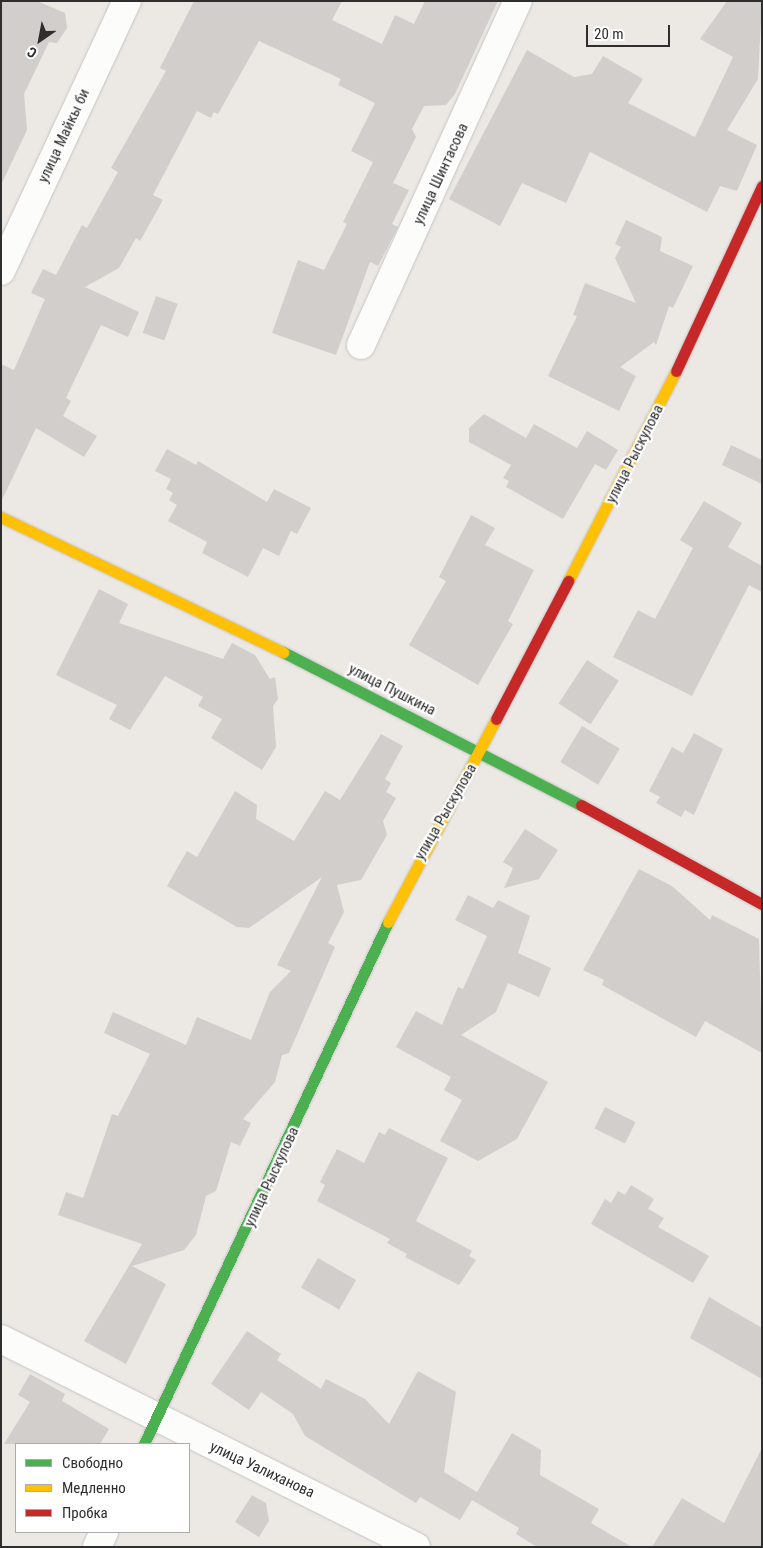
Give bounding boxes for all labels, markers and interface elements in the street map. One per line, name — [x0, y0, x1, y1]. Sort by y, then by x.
north arrow — [15, 15, 65, 65]
scale bar — [588, 15, 672, 47]
text: 20 m — [594, 25, 624, 43]
text: С — [24, 44, 40, 61]
street label: улица Майкы би — [34, 86, 94, 186]
street label: улица Шинтасова — [410, 120, 472, 228]
street label: улица Рыскулова — [602, 402, 668, 506]
street label: улица Пушкина — [345, 660, 439, 720]
street label: улица Рыскулова — [411, 761, 481, 863]
street label: улица Рыскулова — [241, 1124, 303, 1230]
street label: улица Уалиханова — [207, 1438, 317, 1502]
legend — [15, 1443, 190, 1533]
text: Свободно — [62, 1454, 123, 1472]
text: Медленно — [62, 1479, 126, 1497]
text: Пробка — [62, 1504, 108, 1522]

